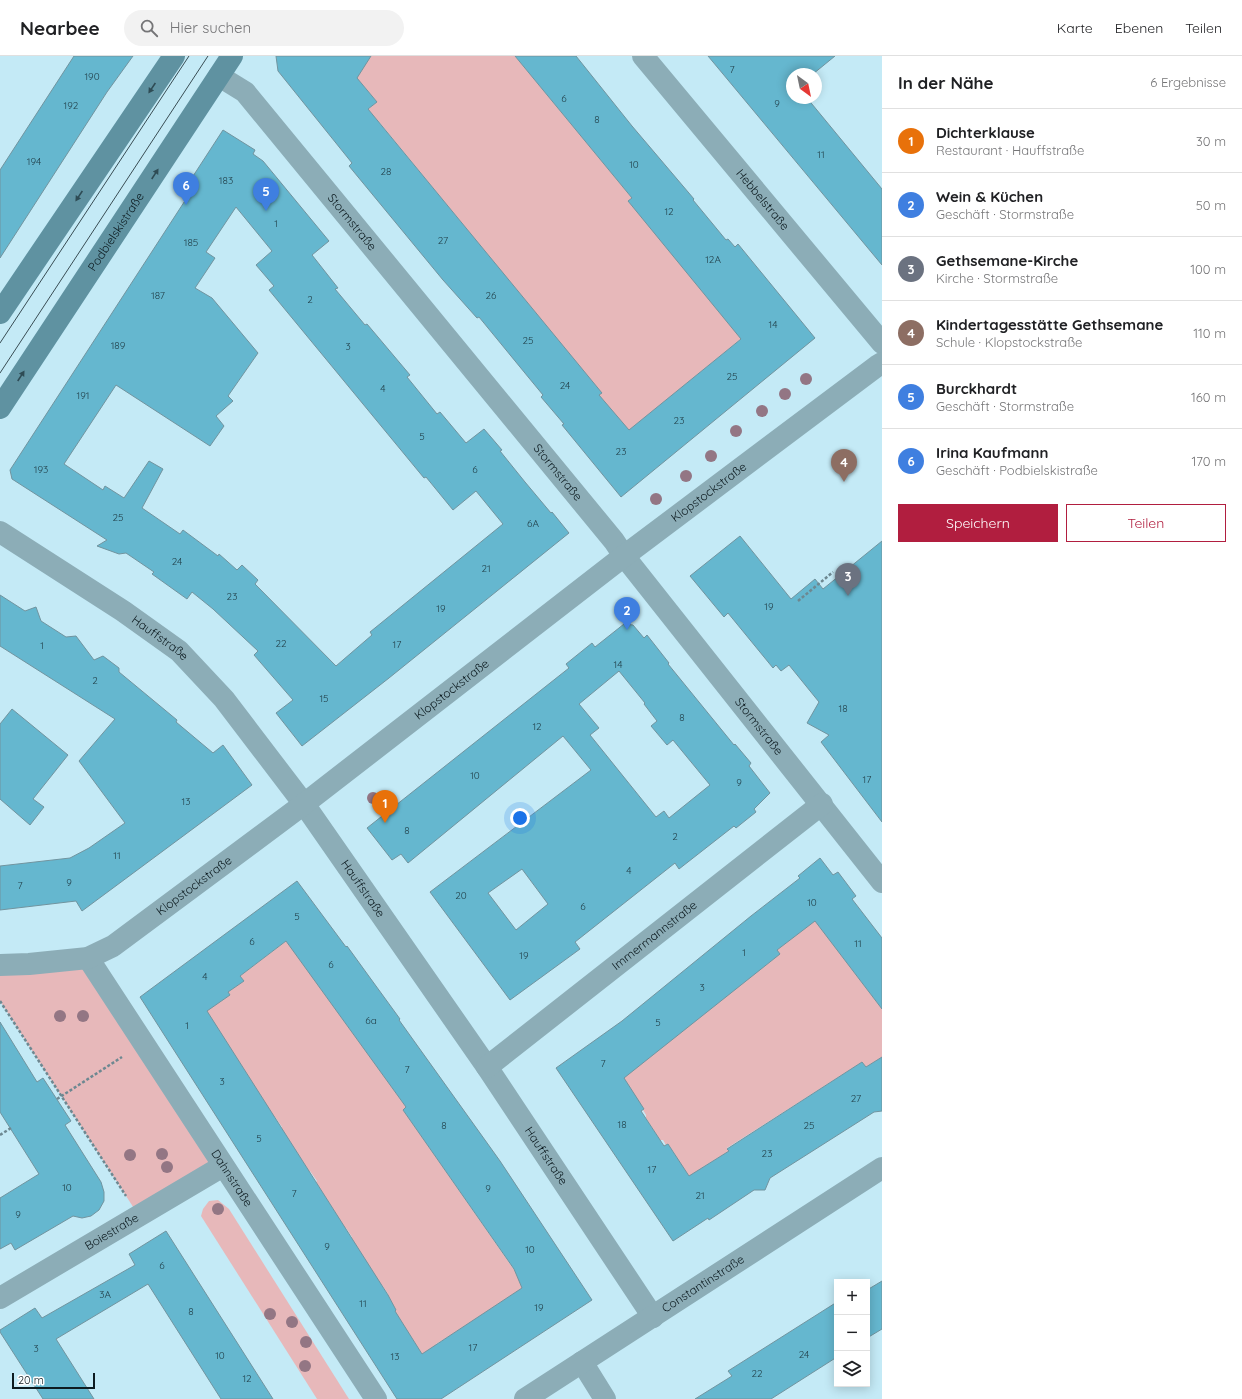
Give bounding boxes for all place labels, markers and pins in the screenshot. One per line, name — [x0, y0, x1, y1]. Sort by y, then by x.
pin: 6 — [173, 172, 199, 205]
pin: 5 — [253, 178, 279, 211]
pin: 4 — [831, 449, 857, 482]
pin: 3 — [835, 563, 861, 596]
pin: 2 — [614, 597, 640, 630]
pin: 1 — [372, 790, 398, 823]

